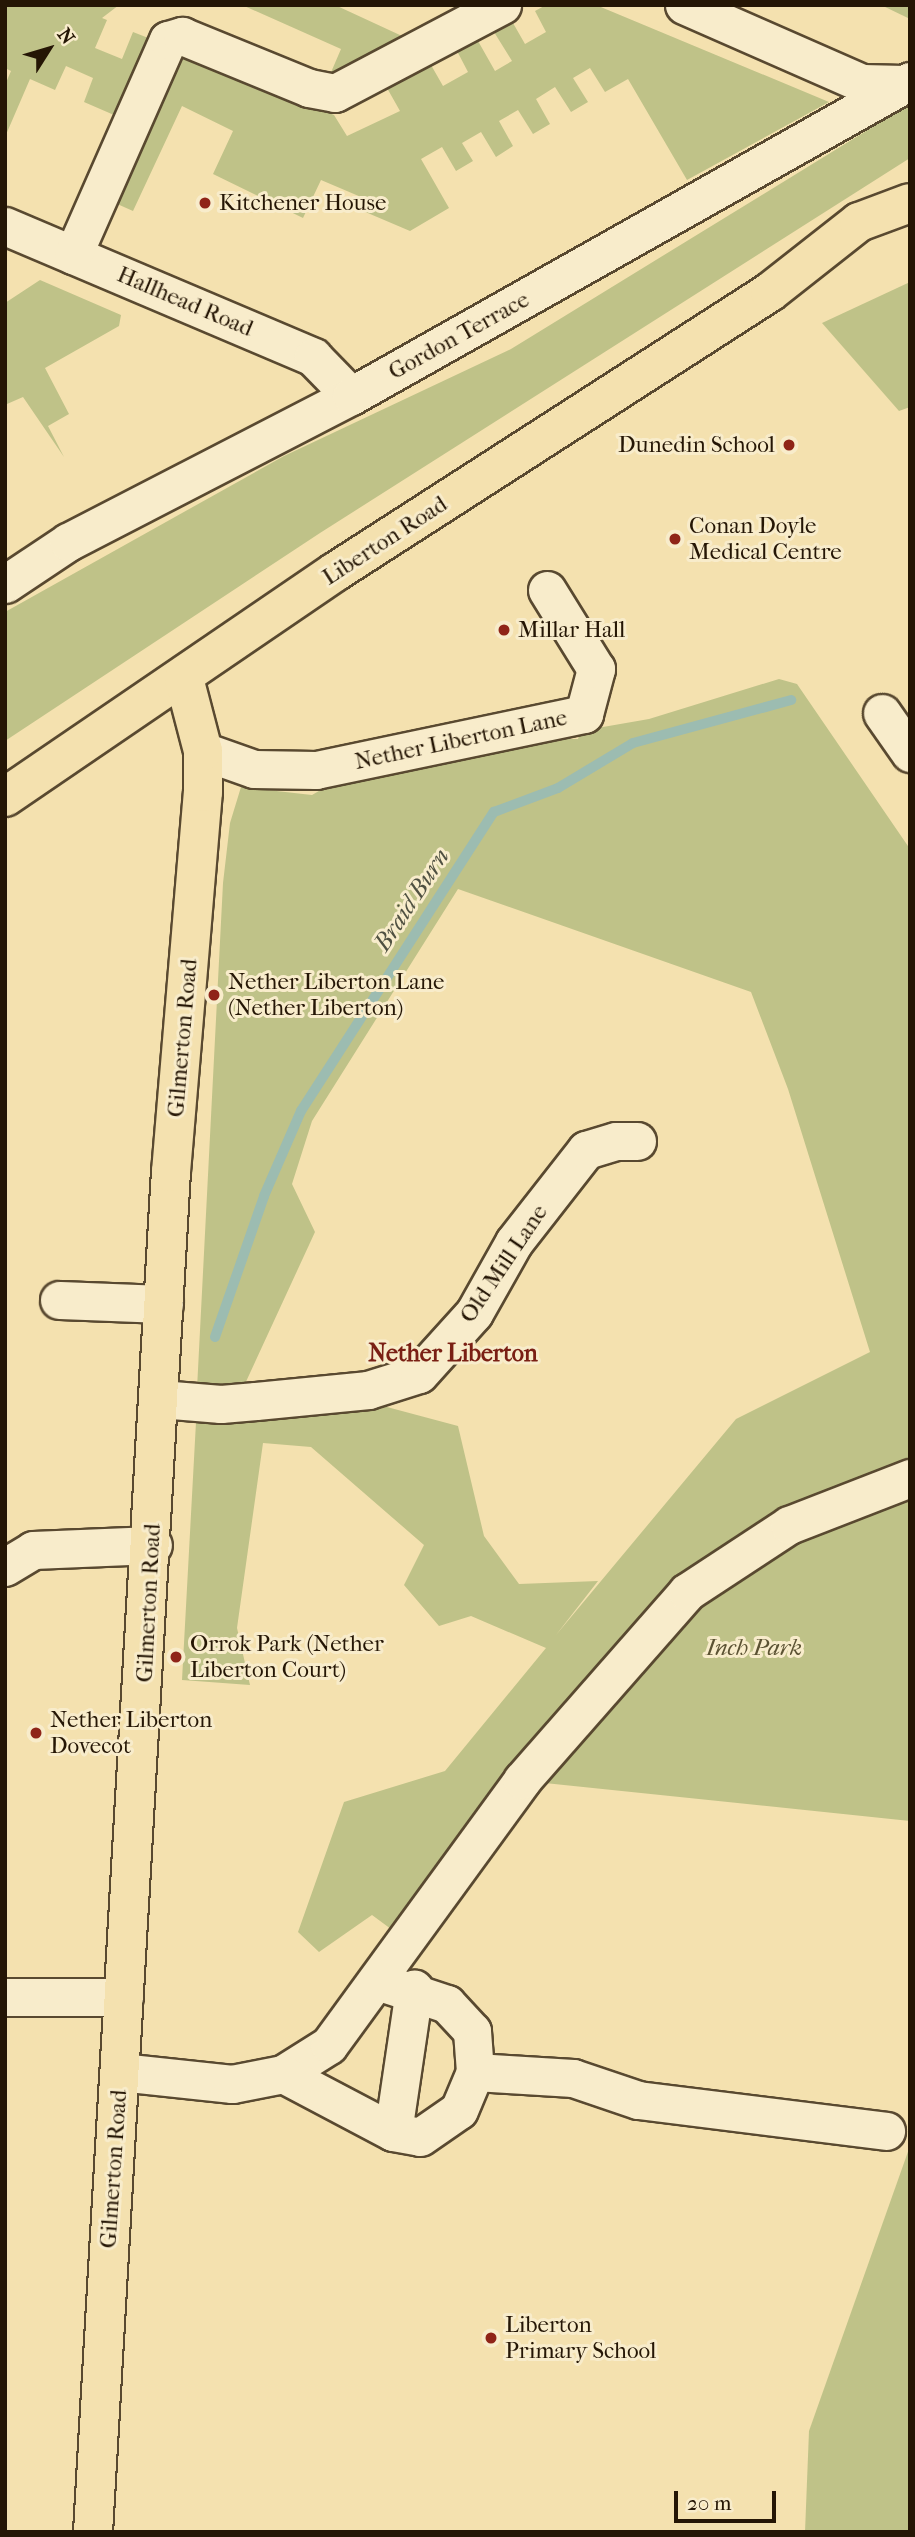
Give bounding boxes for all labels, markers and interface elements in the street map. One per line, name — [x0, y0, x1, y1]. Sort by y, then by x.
north arrow — [14, 14, 84, 84]
text: N — [53, 24, 79, 49]
place label: Kitchener House — [219, 189, 386, 217]
marker: Kitchener House — [197, 195, 213, 211]
street label: Hallhead Road — [113, 261, 257, 343]
street label: Gordon Terrace — [384, 286, 534, 386]
place label: Dunedin School — [618, 431, 775, 459]
marker: Dunedin School — [781, 437, 797, 453]
street label: Liberton Road — [318, 490, 452, 592]
place label: Conan Doyle Medical Centre — [689, 512, 842, 566]
marker: Conan Doyle Medical Centre — [667, 531, 683, 547]
place label: Millar Hall — [518, 616, 625, 644]
marker: Millar Hall — [496, 622, 512, 638]
street label: Nether Liberton Lane — [352, 704, 570, 776]
water label: Braid Burn — [368, 843, 456, 957]
street label: Gilmerton Road — [162, 958, 204, 1118]
place label: Nether Liberton Lane (Nether Liberton) — [228, 968, 444, 1022]
marker: Nether Liberton Lane (Nether Liberton) — [206, 987, 222, 1003]
street label: Old Mill Lane — [454, 1200, 554, 1328]
district label: Nether Liberton — [368, 1340, 538, 1368]
street label: Gilmerton Road — [131, 1523, 167, 1683]
place label: Orrok Park (Nether Liberton Court) — [190, 1630, 384, 1684]
park label: Inch Park — [706, 1634, 802, 1662]
marker: Orrok Park (Nether Liberton Court) — [168, 1649, 184, 1665]
place label: Nether Liberton Dovecot — [50, 1706, 212, 1760]
marker: Nether Liberton Dovecot — [28, 1725, 44, 1741]
street label: Gilmerton Road — [95, 2089, 133, 2249]
place label: Liberton Primary School — [505, 2311, 656, 2365]
marker: Liberton Primary School — [483, 2330, 499, 2346]
scale bar — [677, 2478, 778, 2522]
text: 20 m — [687, 2491, 731, 2515]

